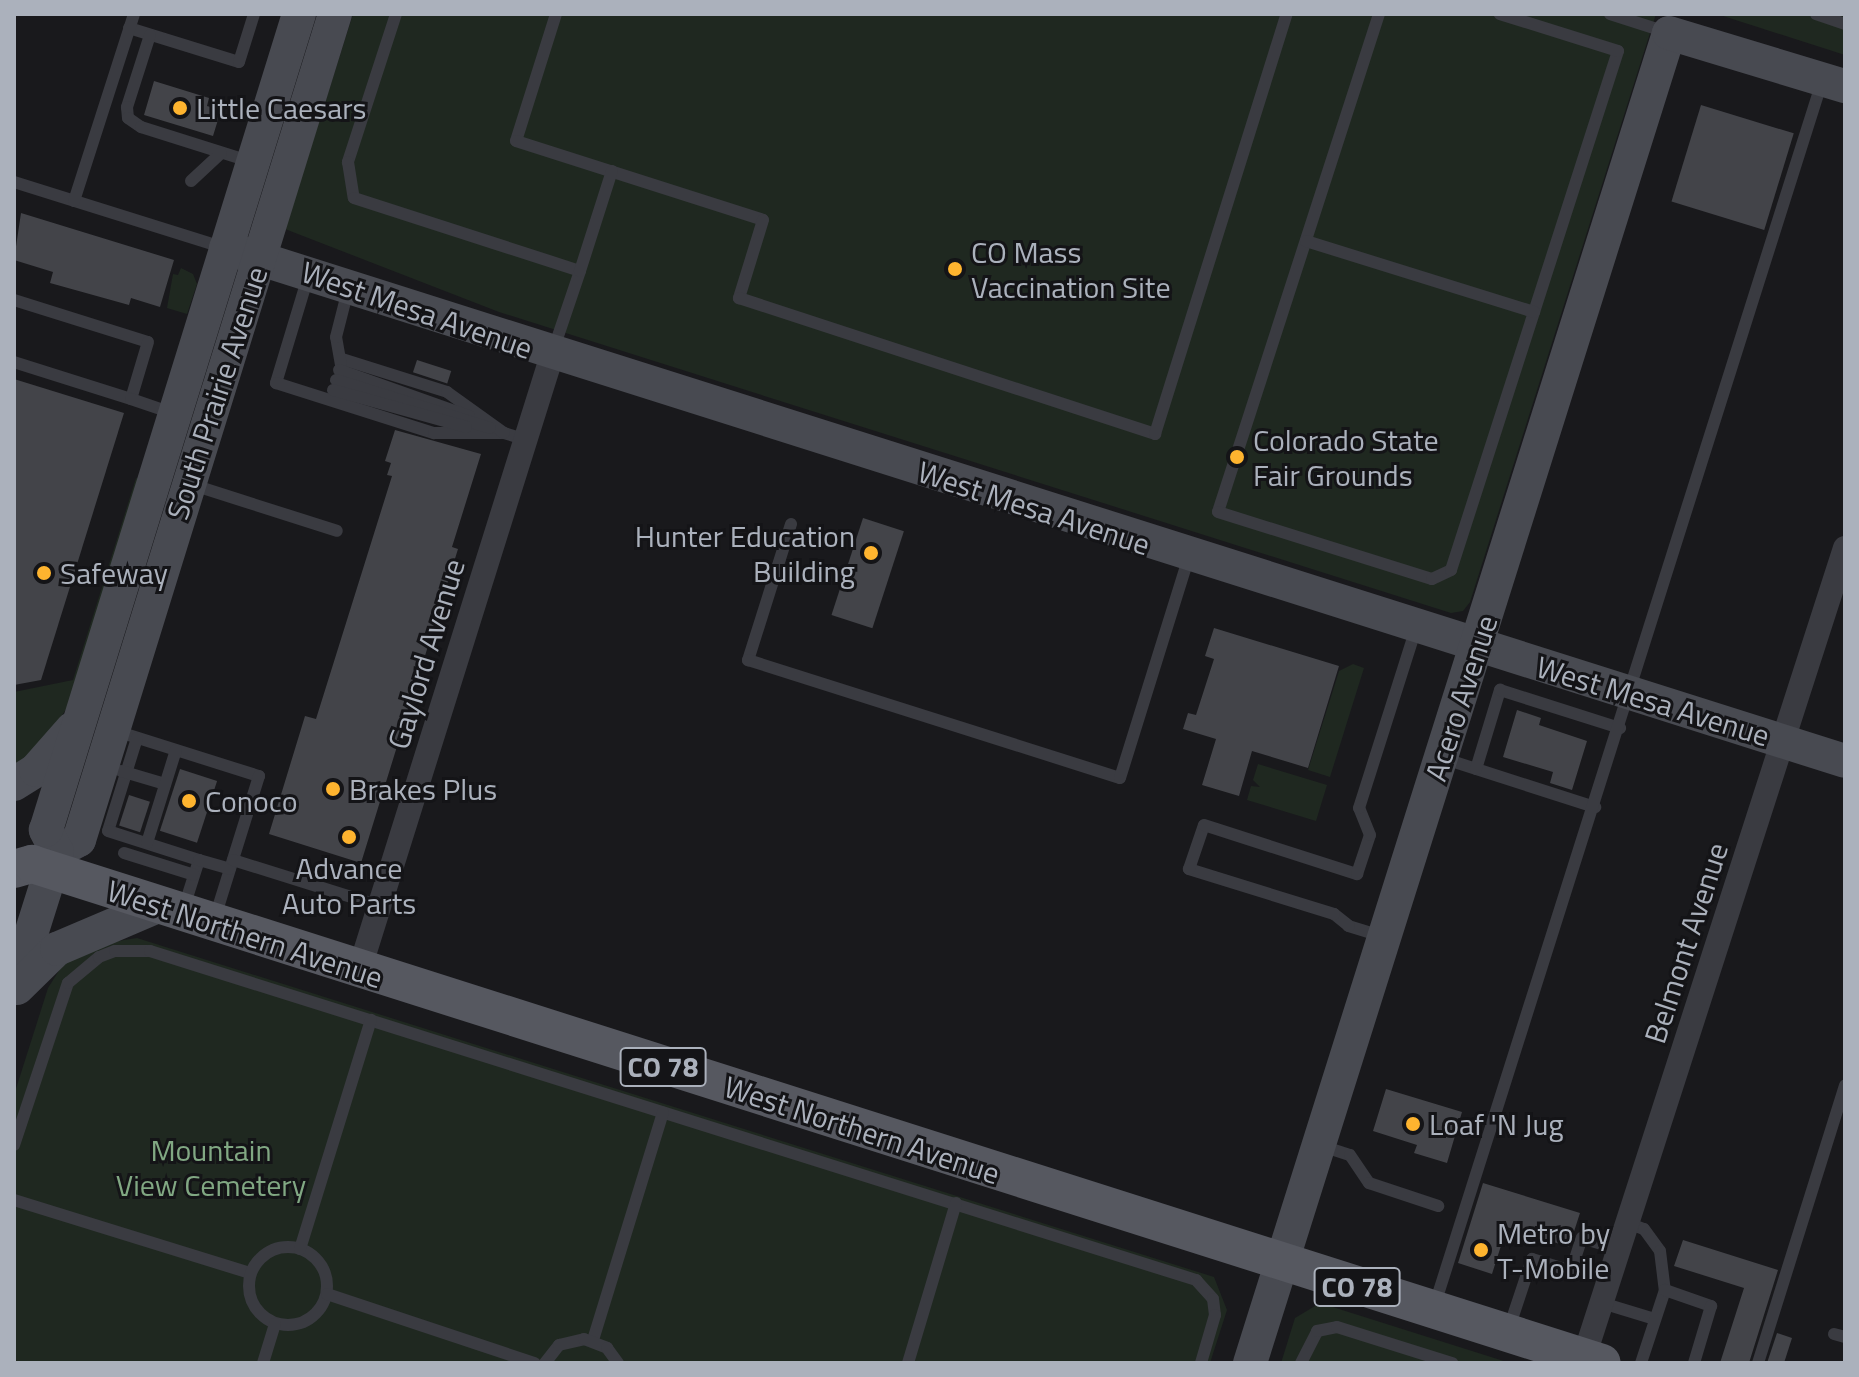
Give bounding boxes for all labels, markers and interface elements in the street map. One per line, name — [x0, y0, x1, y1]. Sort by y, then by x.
place label: Little Caesars — [196, 90, 366, 126]
marker: Little Caesars — [171, 99, 189, 117]
place label: CO Mass Vaccination Site — [971, 234, 1171, 304]
street label: West Mesa Avenue — [297, 254, 537, 366]
marker: CO Mass Vaccination Site — [946, 260, 964, 278]
street label: South Prairie Avenue — [159, 262, 275, 524]
place label: Colorado State Fair Grounds — [1253, 422, 1439, 492]
marker: Colorado State Fair Grounds — [1228, 448, 1246, 466]
street label: West Mesa Avenue — [913, 454, 1155, 562]
place label: Hunter Education Building — [635, 518, 855, 588]
marker: Hunter Education Building — [862, 544, 880, 562]
place label: Safeway — [60, 555, 168, 591]
street label: Gaylord Avenue — [380, 555, 472, 753]
marker: Safeway — [35, 564, 53, 582]
street label: Acero Avenue — [1417, 611, 1505, 785]
street label: West Mesa Avenue — [1532, 648, 1774, 754]
place label: Brakes Plus — [349, 771, 497, 807]
marker: Brakes Plus — [324, 780, 342, 798]
place label: Conoco — [205, 783, 298, 819]
marker: Conoco — [180, 792, 198, 810]
marker: Advance Auto Parts — [340, 828, 358, 846]
street label: Belmont Avenue — [1637, 838, 1735, 1048]
place label: Advance Auto Parts — [282, 850, 416, 920]
street label: West Northern Avenue — [103, 872, 387, 996]
road number: CO 78 — [619, 1043, 707, 1091]
street label: West Northern Avenue — [720, 1068, 1004, 1192]
place label: Loaf 'N Jug — [1429, 1106, 1564, 1142]
marker: Loaf 'N Jug — [1404, 1115, 1422, 1133]
park label: Mountain View Cemetery — [116, 1132, 306, 1202]
place label: Metro by T-Mobile — [1497, 1215, 1610, 1286]
marker: Metro by T-Mobile — [1472, 1241, 1490, 1259]
road number: CO 78 — [1313, 1263, 1401, 1311]

